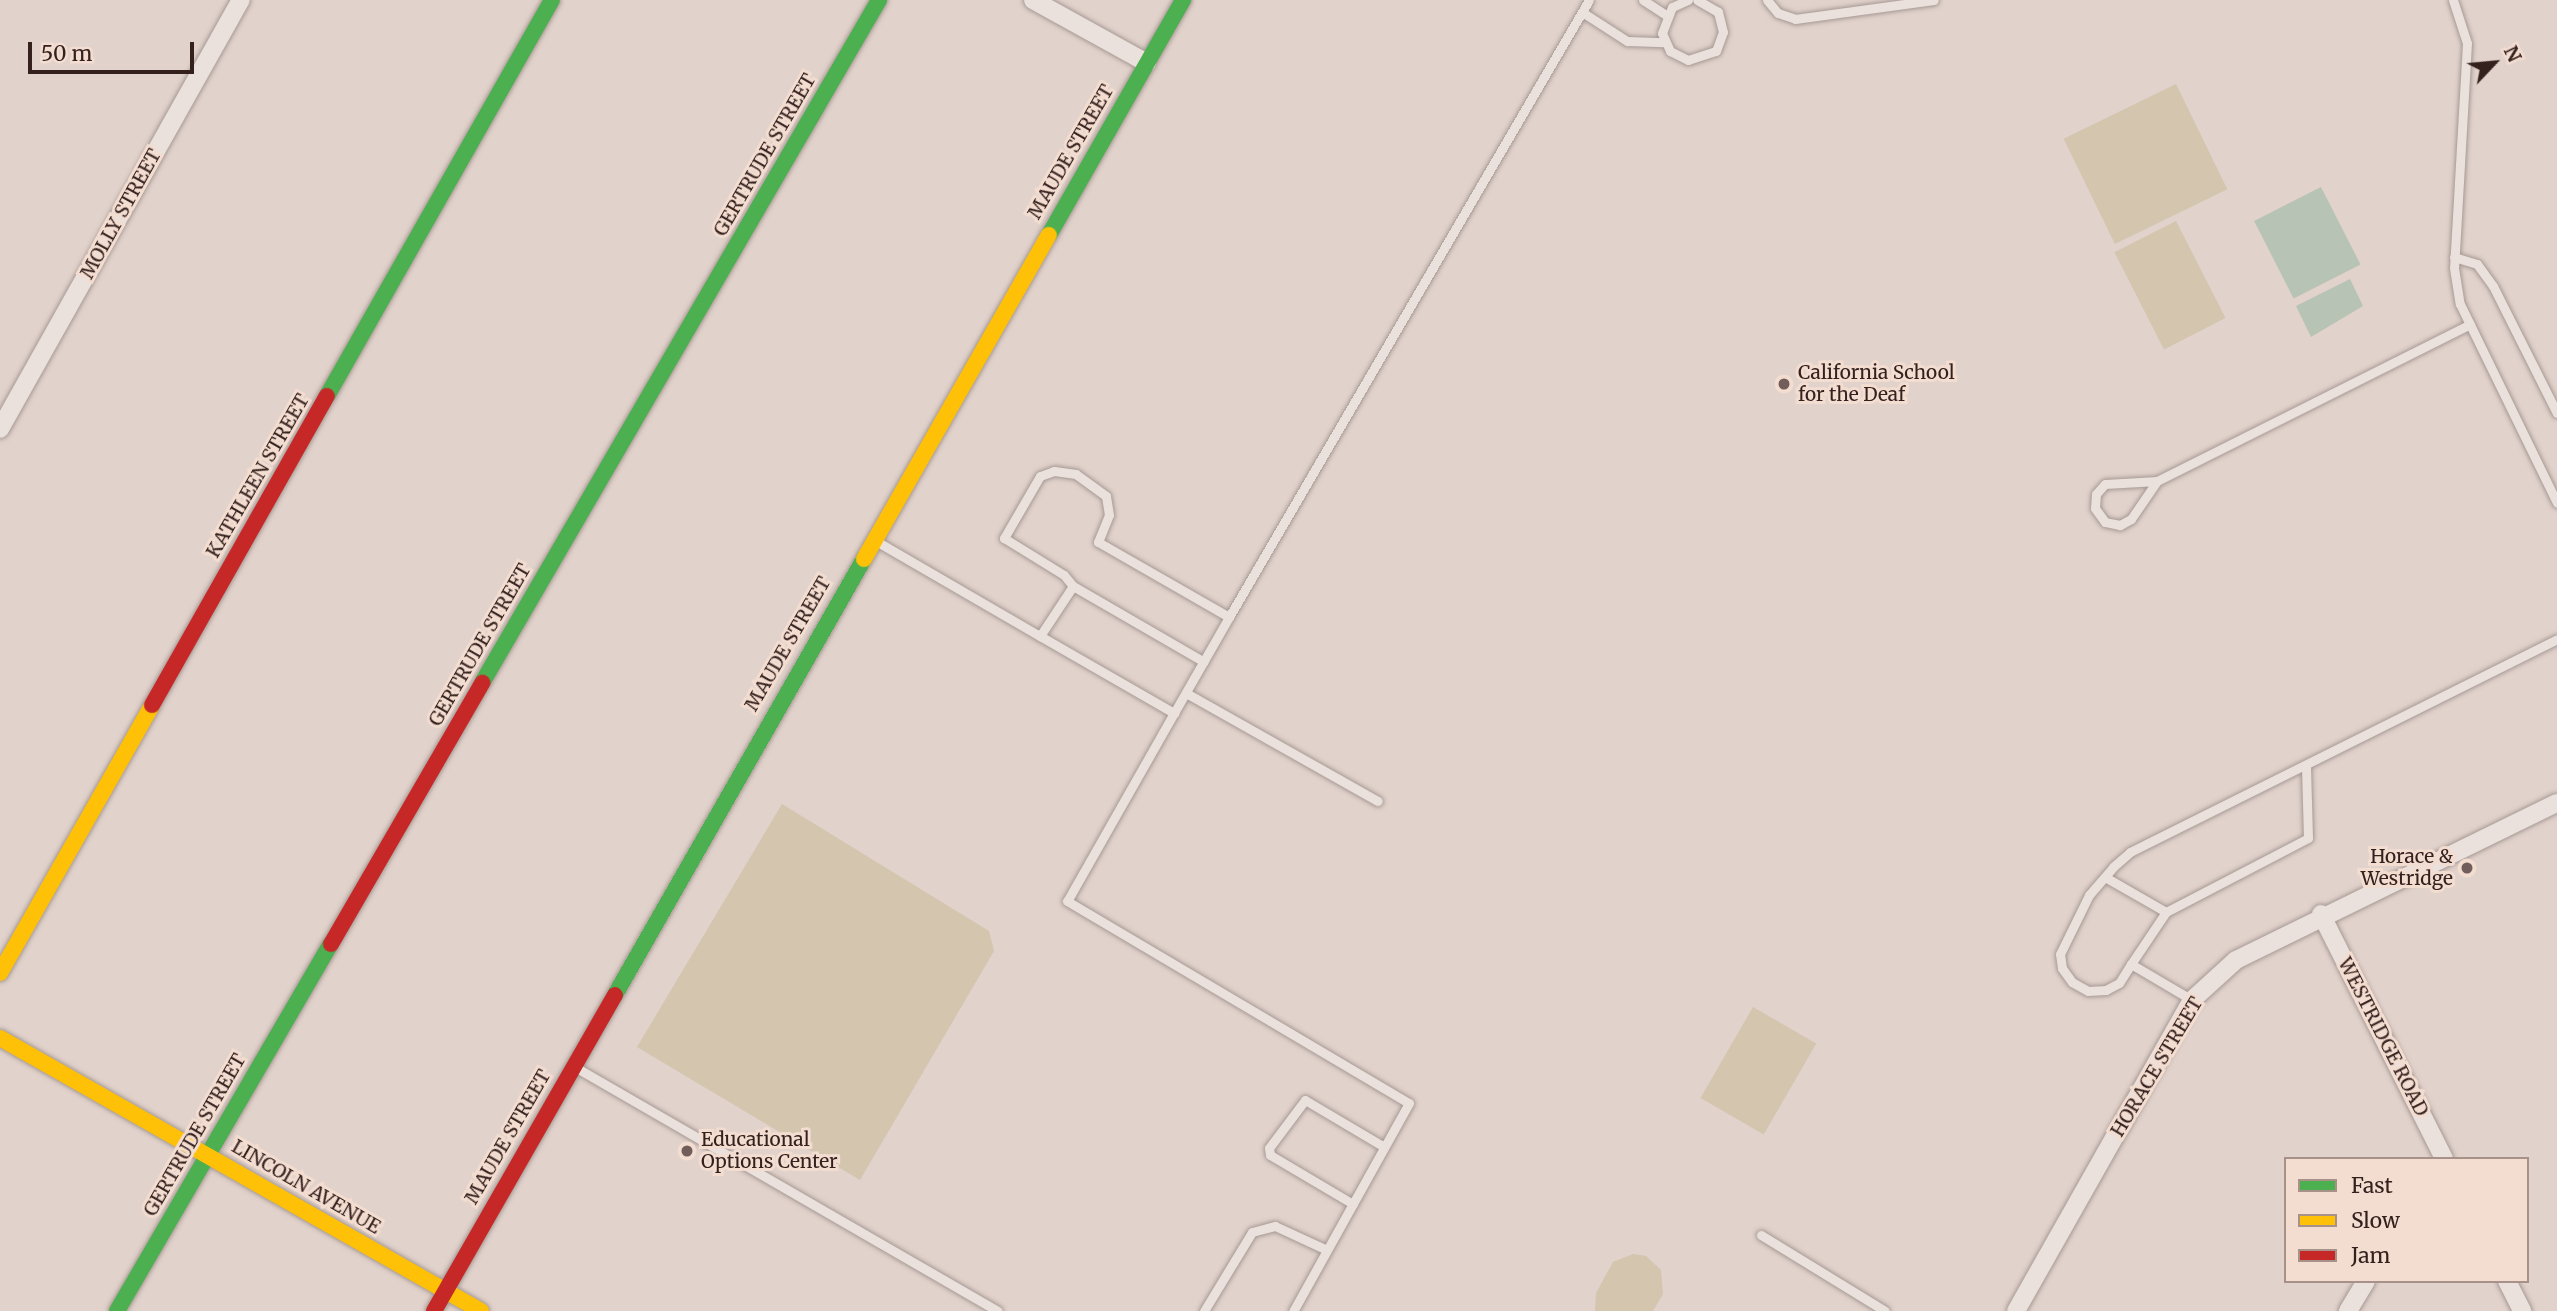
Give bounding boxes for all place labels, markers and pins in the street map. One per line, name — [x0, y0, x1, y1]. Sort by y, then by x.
place label: California School for the Deaf — [1798, 362, 1955, 406]
marker: California School for the Deaf — [1776, 376, 1792, 392]
place label: Horace & Westridge — [2361, 846, 2453, 890]
marker: Horace & Westridge — [2459, 860, 2475, 876]
place label: Educational Options Center — [701, 1129, 838, 1173]
marker: Educational Options Center — [679, 1143, 695, 1159]

